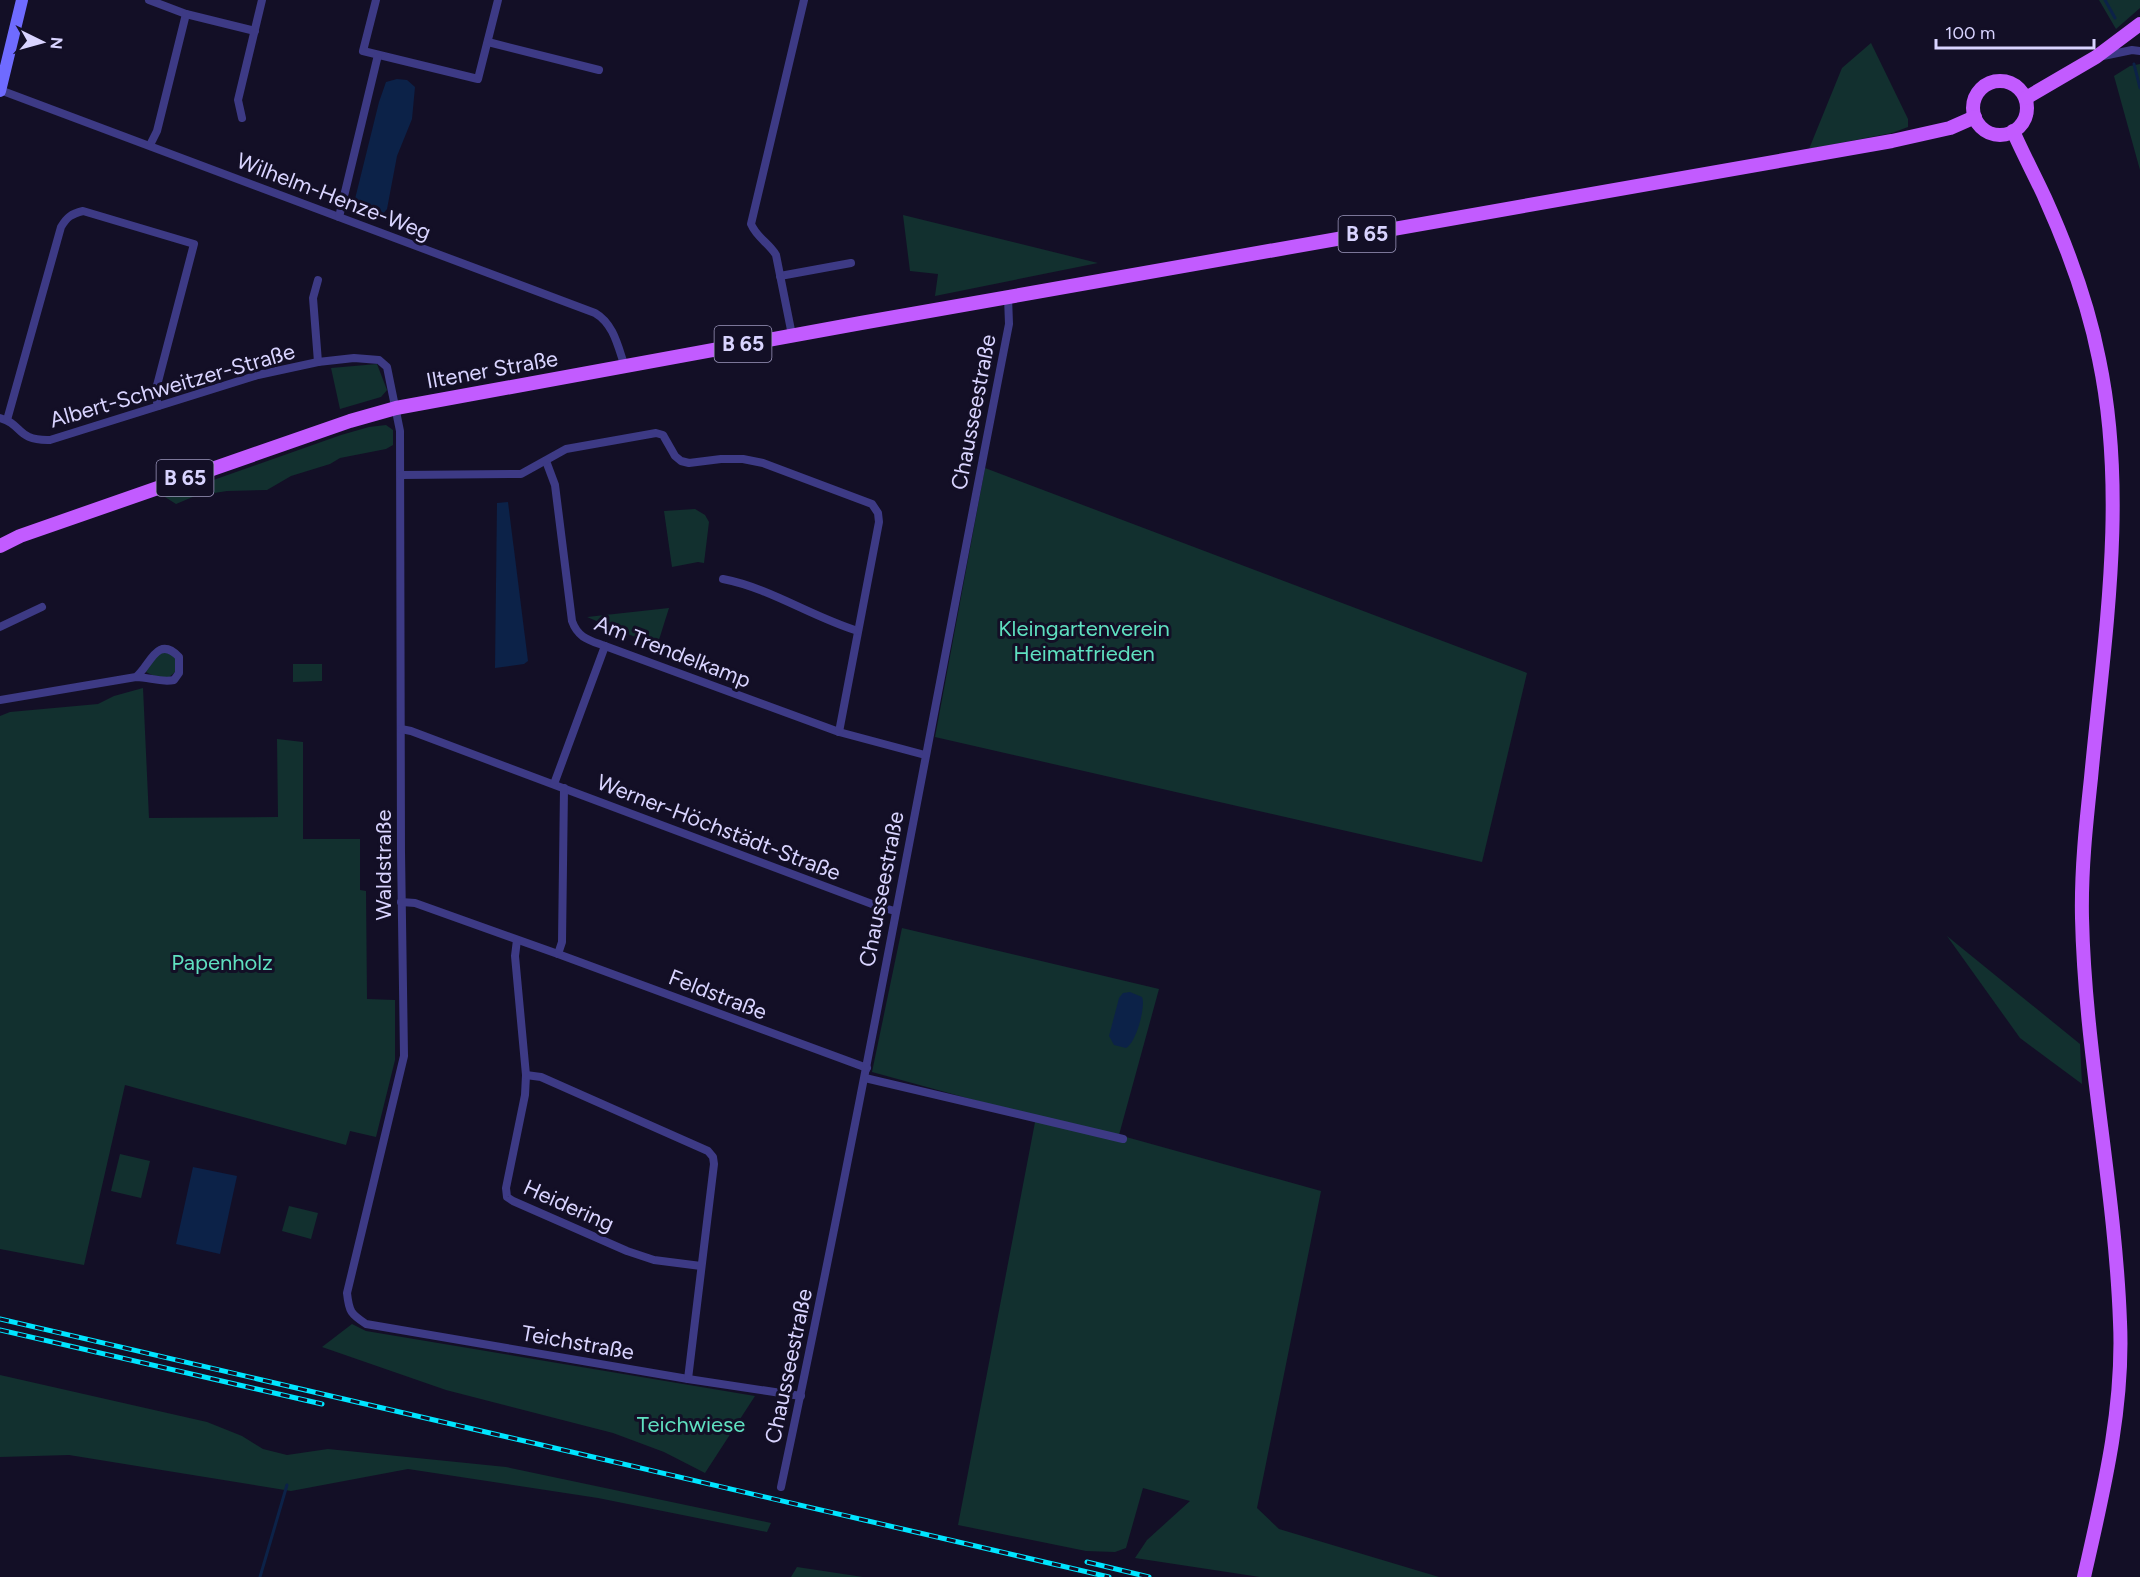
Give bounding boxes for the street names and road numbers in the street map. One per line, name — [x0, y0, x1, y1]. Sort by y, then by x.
street label: Wilhelm-Henze-Weg — [233, 147, 435, 246]
road number: B 65 — [1338, 216, 1396, 252]
road number: B 65 — [714, 326, 771, 362]
street label: Chausseestraße — [945, 332, 1002, 492]
street label: Albert-Schweitzer-Straße — [46, 338, 298, 433]
street label: Iltener Straße — [424, 345, 560, 394]
road number: B 65 — [156, 460, 213, 496]
street label: Am Trendelkamp — [591, 609, 755, 694]
street label: Werner-Höchstädt-Straße — [593, 768, 845, 886]
street label: Chausseestraße — [853, 809, 910, 969]
street label: Waldstraße — [370, 810, 397, 920]
street label: Feldstraße — [665, 963, 771, 1026]
street label: Heidering — [519, 1174, 618, 1237]
street label: Chausseestraße — [759, 1286, 818, 1446]
street label: Teichstraße — [520, 1319, 636, 1366]

